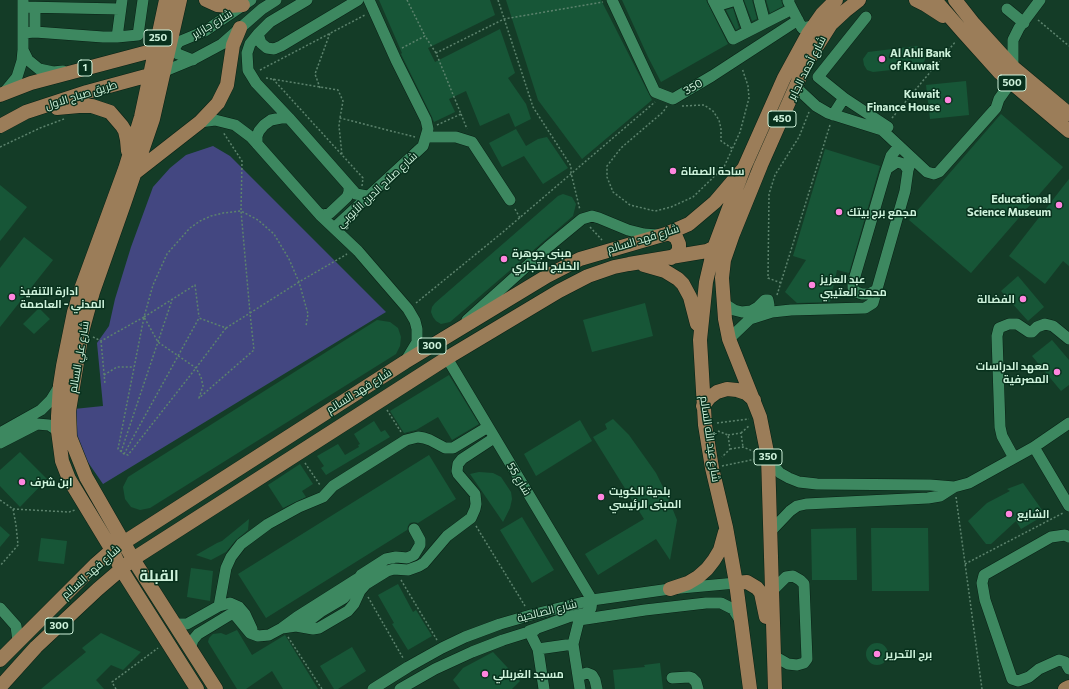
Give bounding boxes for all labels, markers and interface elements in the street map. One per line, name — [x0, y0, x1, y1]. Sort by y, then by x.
street label: شارع جازاير — [189, 7, 235, 41]
road number: 250 — [144, 30, 172, 46]
street label: شارع أحمد الجابر — [785, 34, 829, 102]
place label: Al Ahli Bank of Kuwait — [890, 46, 951, 72]
marker: Al Ahli Bank of Kuwait — [877, 54, 887, 64]
road number: 1 — [78, 60, 92, 76]
road number: 500 — [998, 75, 1026, 91]
street label: 350 — [681, 76, 705, 98]
street label: طريق صباح الاول — [43, 78, 119, 112]
place label: Kuwait Finance House — [867, 87, 940, 113]
marker: Kuwait Finance House — [943, 95, 953, 105]
road number: 450 — [768, 111, 796, 127]
street label: شارع صلاح الدين الأيوبي — [334, 149, 420, 231]
place label: ساحة الصفاة — [681, 164, 745, 178]
marker: ساحة الصفاة — [668, 166, 678, 176]
place label: Educational Science Museum — [967, 192, 1051, 218]
marker: Educational Science Museum — [1054, 200, 1064, 210]
place label: مجمع برج بيتك — [847, 205, 917, 219]
marker: مجمع برج بيتك — [834, 207, 844, 217]
street label: شارع فهد السالم — [606, 222, 680, 256]
place label: مبنى جوهرة الخليج التجاري — [512, 246, 580, 272]
marker: مبنى جوهرة الخليج التجاري — [499, 254, 509, 264]
place label: عبد العزيز محمد العتيبي — [820, 272, 887, 298]
marker: عبد العزيز محمد العتيبي — [807, 280, 817, 290]
place label: ادارة التنفيذ المدني - العاصمة — [20, 284, 105, 310]
marker: ادارة التنفيذ المدني - العاصمة — [7, 292, 17, 302]
place label: الفضالة — [977, 292, 1015, 306]
marker: الفضالة — [1018, 294, 1028, 304]
street label: شارع علي السالم — [66, 320, 92, 394]
road number: 300 — [418, 338, 446, 354]
place label: معهد الدراسات المصرفية — [976, 359, 1049, 385]
street label: شارع فهد السالم — [324, 366, 394, 416]
marker: معهد الدراسات المصرفية — [1052, 367, 1062, 377]
street label: شارع عبد الله السالم — [697, 395, 723, 483]
road number: 350 — [754, 449, 782, 465]
street label: شارع 55 — [504, 460, 534, 498]
place label: ابن شرف — [30, 475, 72, 489]
marker: ابن شرف — [17, 477, 27, 487]
place label: بلدية الكويت المبنى الرئيسي — [609, 484, 682, 510]
marker: بلدية الكويت المبنى الرئيسي — [596, 492, 606, 502]
place label: الشايع — [1017, 507, 1049, 521]
marker: الشايع — [1004, 509, 1014, 519]
street label: شارع فهد السالم — [59, 542, 123, 602]
district label: القبلة — [139, 567, 179, 585]
street label: شارع الصالحية — [516, 597, 578, 625]
road number: 300 — [45, 618, 73, 634]
place label: برج التحرير — [885, 647, 932, 661]
marker: برج التحرير — [872, 649, 882, 659]
place label: مسجد الغربللي — [493, 667, 564, 681]
marker: مسجد الغربللي — [480, 669, 490, 679]

